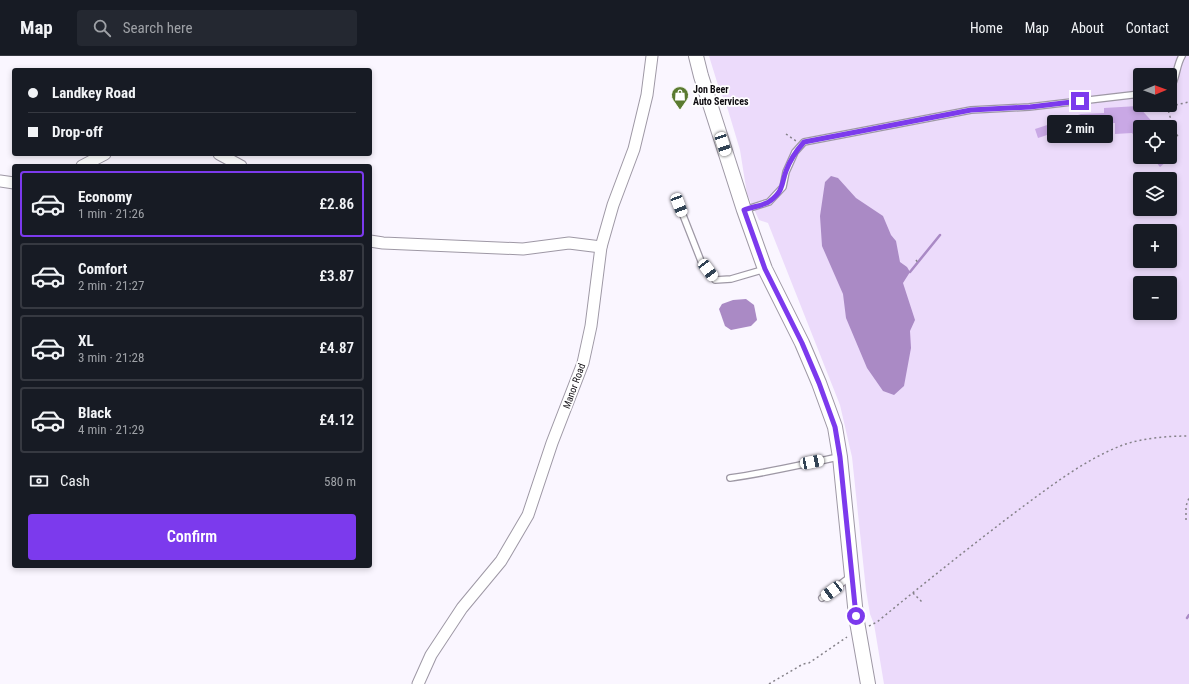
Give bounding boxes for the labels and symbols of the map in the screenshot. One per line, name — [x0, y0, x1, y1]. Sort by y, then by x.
north arrow — [1133, 68, 1177, 112]
place label: Jon Beer Auto Services — [693, 84, 749, 107]
shop icon: Jon Beer Auto Services — [670, 85, 690, 110]
route end — [1071, 92, 1089, 110]
callout: 2 min — [1047, 115, 1113, 143]
car — [714, 131, 732, 157]
car — [669, 192, 689, 218]
car — [696, 257, 720, 283]
street label: Manor Road — [561, 362, 587, 410]
car — [799, 454, 825, 470]
car — [819, 579, 845, 603]
route start — [847, 607, 865, 625]

